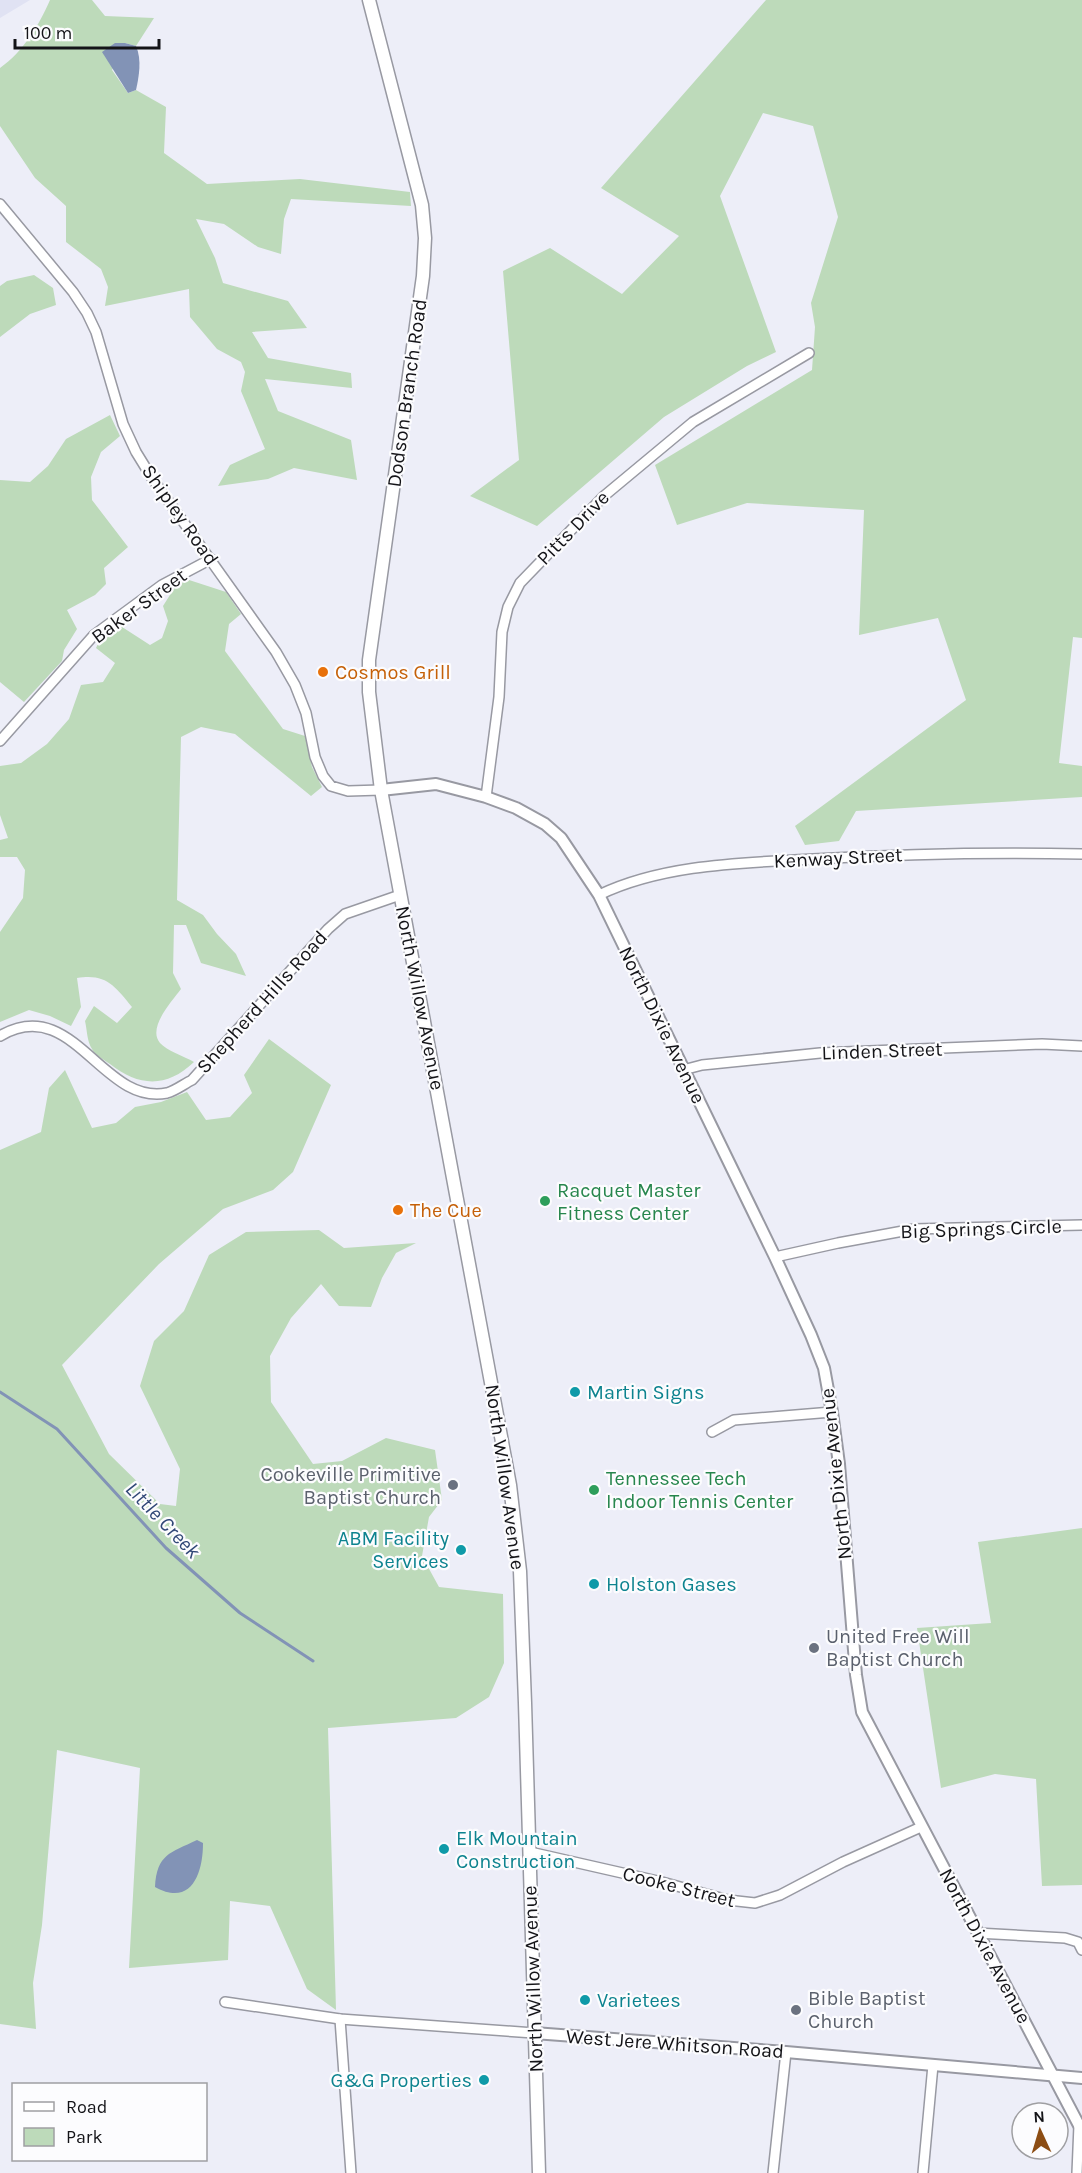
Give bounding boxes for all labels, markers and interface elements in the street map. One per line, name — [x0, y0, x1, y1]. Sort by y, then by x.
scale bar — [15, 12, 159, 50]
text: 100 m — [24, 22, 72, 44]
street label: Dodson Branch Road — [382, 297, 432, 489]
street label: Shipley Road — [137, 460, 223, 570]
street label: Pitts Drive — [532, 486, 614, 570]
street label: Baker Street — [87, 564, 191, 648]
place label: Cosmos Grill — [335, 661, 451, 684]
marker: Cosmos Grill — [316, 665, 330, 679]
street label: Kenway Street — [773, 843, 903, 873]
street label: North Willow Avenue — [391, 904, 449, 1092]
street label: Shepherd Hills Road — [192, 926, 332, 1078]
street label: North Dixie Avenue — [614, 942, 710, 1108]
street label: Linden Street — [821, 1037, 943, 1065]
place label: Racquet Master Fitness Center — [557, 1179, 701, 1225]
marker: Racquet Master Fitness Center — [538, 1194, 552, 1208]
place label: The Cue — [410, 1199, 482, 1222]
marker: The Cue — [391, 1203, 405, 1217]
street label: Big Springs Circle — [900, 1215, 1062, 1243]
place label: Martin Signs — [587, 1381, 704, 1404]
street label: North Willow Avenue — [481, 1383, 529, 1571]
marker: Martin Signs — [568, 1385, 582, 1399]
street label: North Dixie Avenue — [816, 1387, 856, 1561]
place label: Cookeville Primitive Baptist Church — [260, 1463, 441, 1509]
place label: Tennessee Tech Indoor Tennis Center — [606, 1467, 794, 1513]
water label: Little Creek — [121, 1477, 206, 1563]
marker: Cookeville Primitive Baptist Church — [446, 1478, 460, 1492]
marker: Tennessee Tech Indoor Tennis Center — [587, 1483, 601, 1497]
place label: ABM Facility Services — [338, 1527, 449, 1573]
marker: ABM Facility Services — [454, 1543, 468, 1557]
place label: Holston Gases — [606, 1573, 737, 1596]
marker: Holston Gases — [587, 1577, 601, 1591]
place label: United Free Will Baptist Church — [826, 1625, 970, 1671]
marker: United Free Will Baptist Church — [807, 1641, 821, 1655]
place label: Elk Mountain Construction — [456, 1827, 577, 1873]
marker: Elk Mountain Construction — [437, 1842, 451, 1856]
street label: Cooke Street — [620, 1862, 738, 1912]
street label: North Dixie Avenue — [934, 1865, 1036, 2027]
street label: North Willow Avenue — [518, 1885, 548, 2073]
place label: Bible Baptist Church — [808, 1987, 926, 2033]
place label: Varietees — [597, 1989, 681, 2012]
marker: Varietees — [578, 1993, 592, 2007]
marker: Bible Baptist Church — [789, 2003, 803, 2017]
street label: West Jere Whitson Road — [565, 2025, 785, 2063]
place label: G&G Properties — [331, 2069, 472, 2092]
marker: G&G Properties — [477, 2073, 491, 2087]
legend — [12, 2083, 207, 2161]
text: Road — [66, 2096, 107, 2118]
north arrow — [1010, 2101, 1070, 2161]
text: N — [1033, 2107, 1045, 2126]
text: Park — [66, 2126, 103, 2148]

